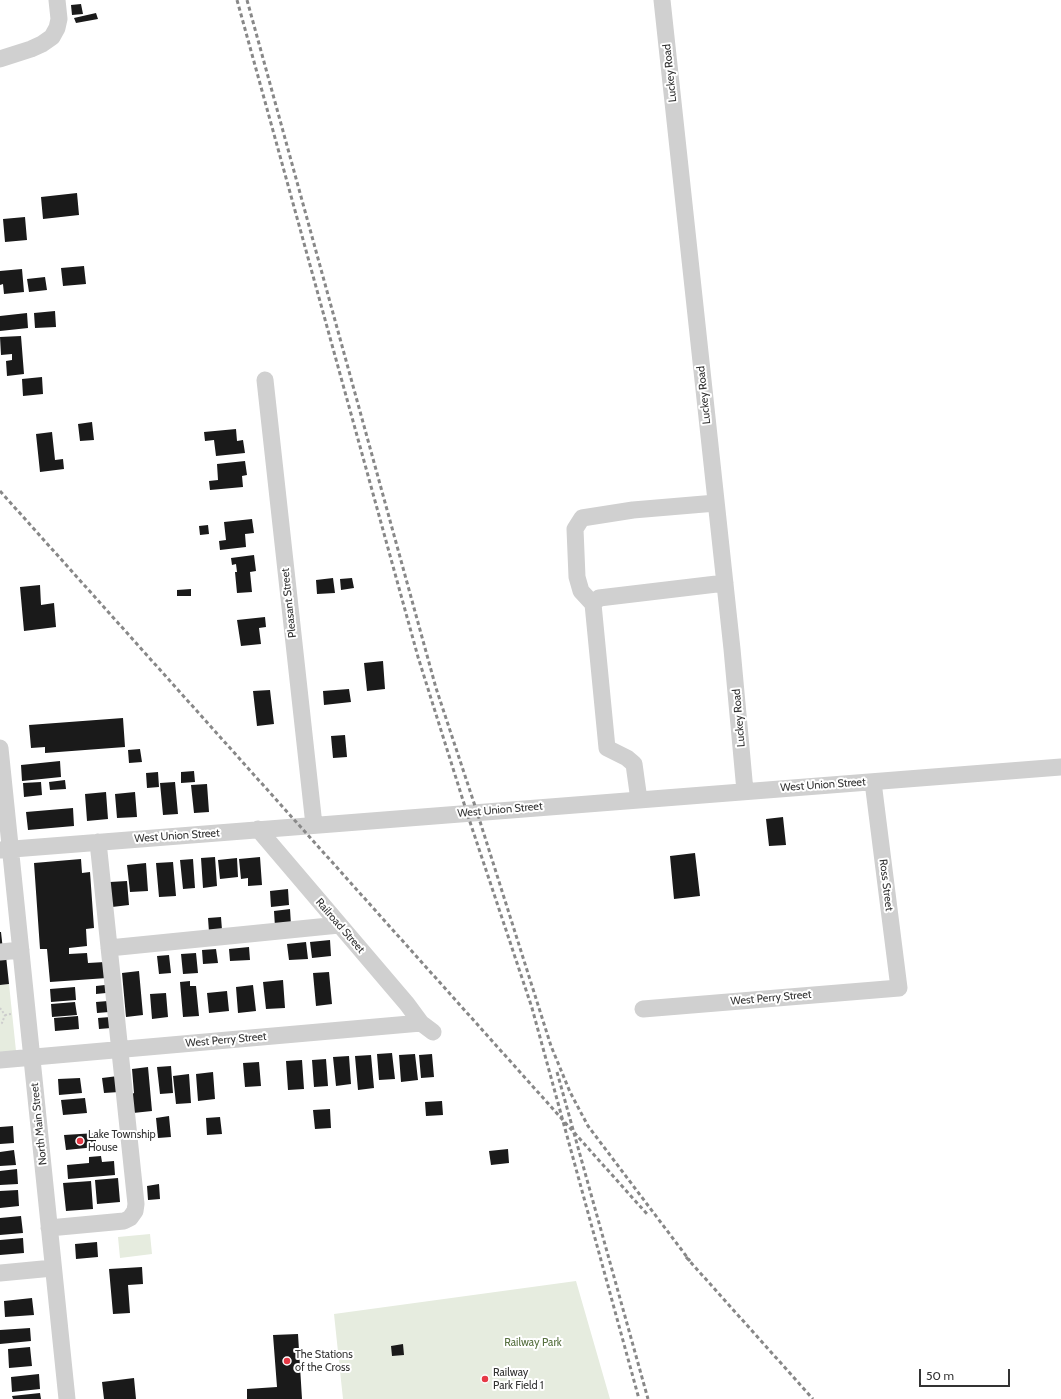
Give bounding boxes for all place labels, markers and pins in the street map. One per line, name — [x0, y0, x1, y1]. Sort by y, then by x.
place label: Lake Township House — [88, 1128, 156, 1154]
marker: Lake Township House — [75, 1136, 85, 1146]
place label: The Stations of the Cross — [295, 1348, 353, 1374]
marker: The Stations of the Cross — [282, 1356, 292, 1366]
place label: Railway Park Field 1 — [493, 1366, 544, 1392]
marker: Railway Park Field 1 — [480, 1374, 490, 1384]

